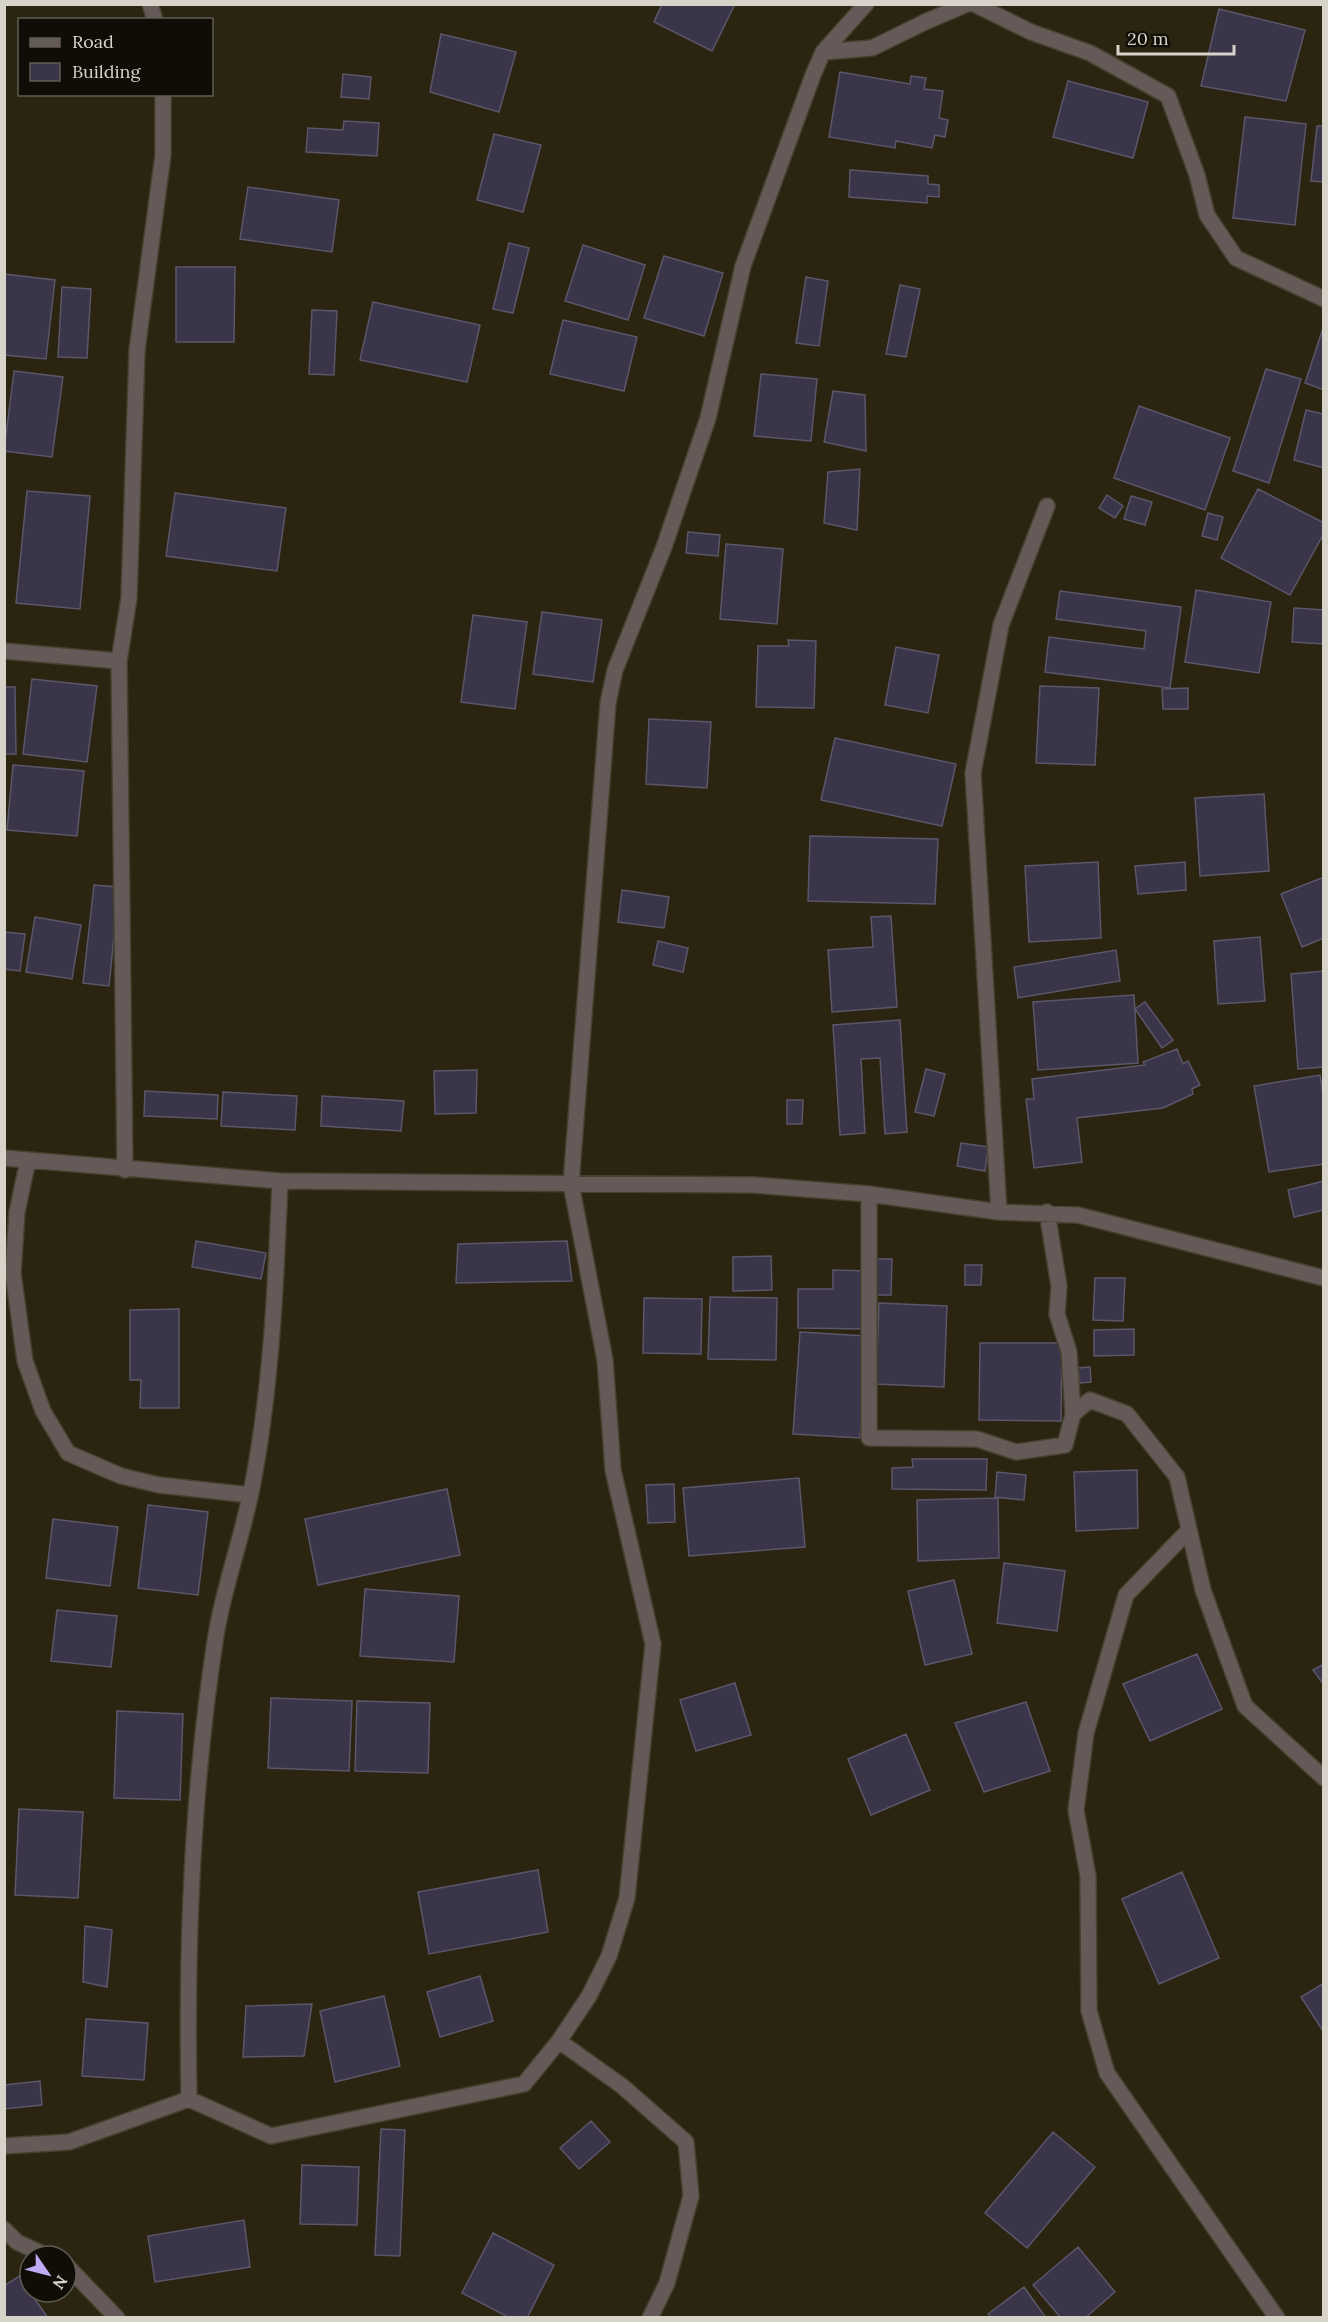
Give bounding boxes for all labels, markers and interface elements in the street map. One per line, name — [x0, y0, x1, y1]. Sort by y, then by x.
legend — [18, 18, 213, 96]
scale bar — [1118, 18, 1234, 56]
text: 20 m — [1127, 27, 1169, 50]
text: Road — [72, 30, 114, 53]
text: Building — [72, 60, 142, 83]
north arrow — [18, 2244, 78, 2304]
text: N — [49, 2272, 72, 2293]

